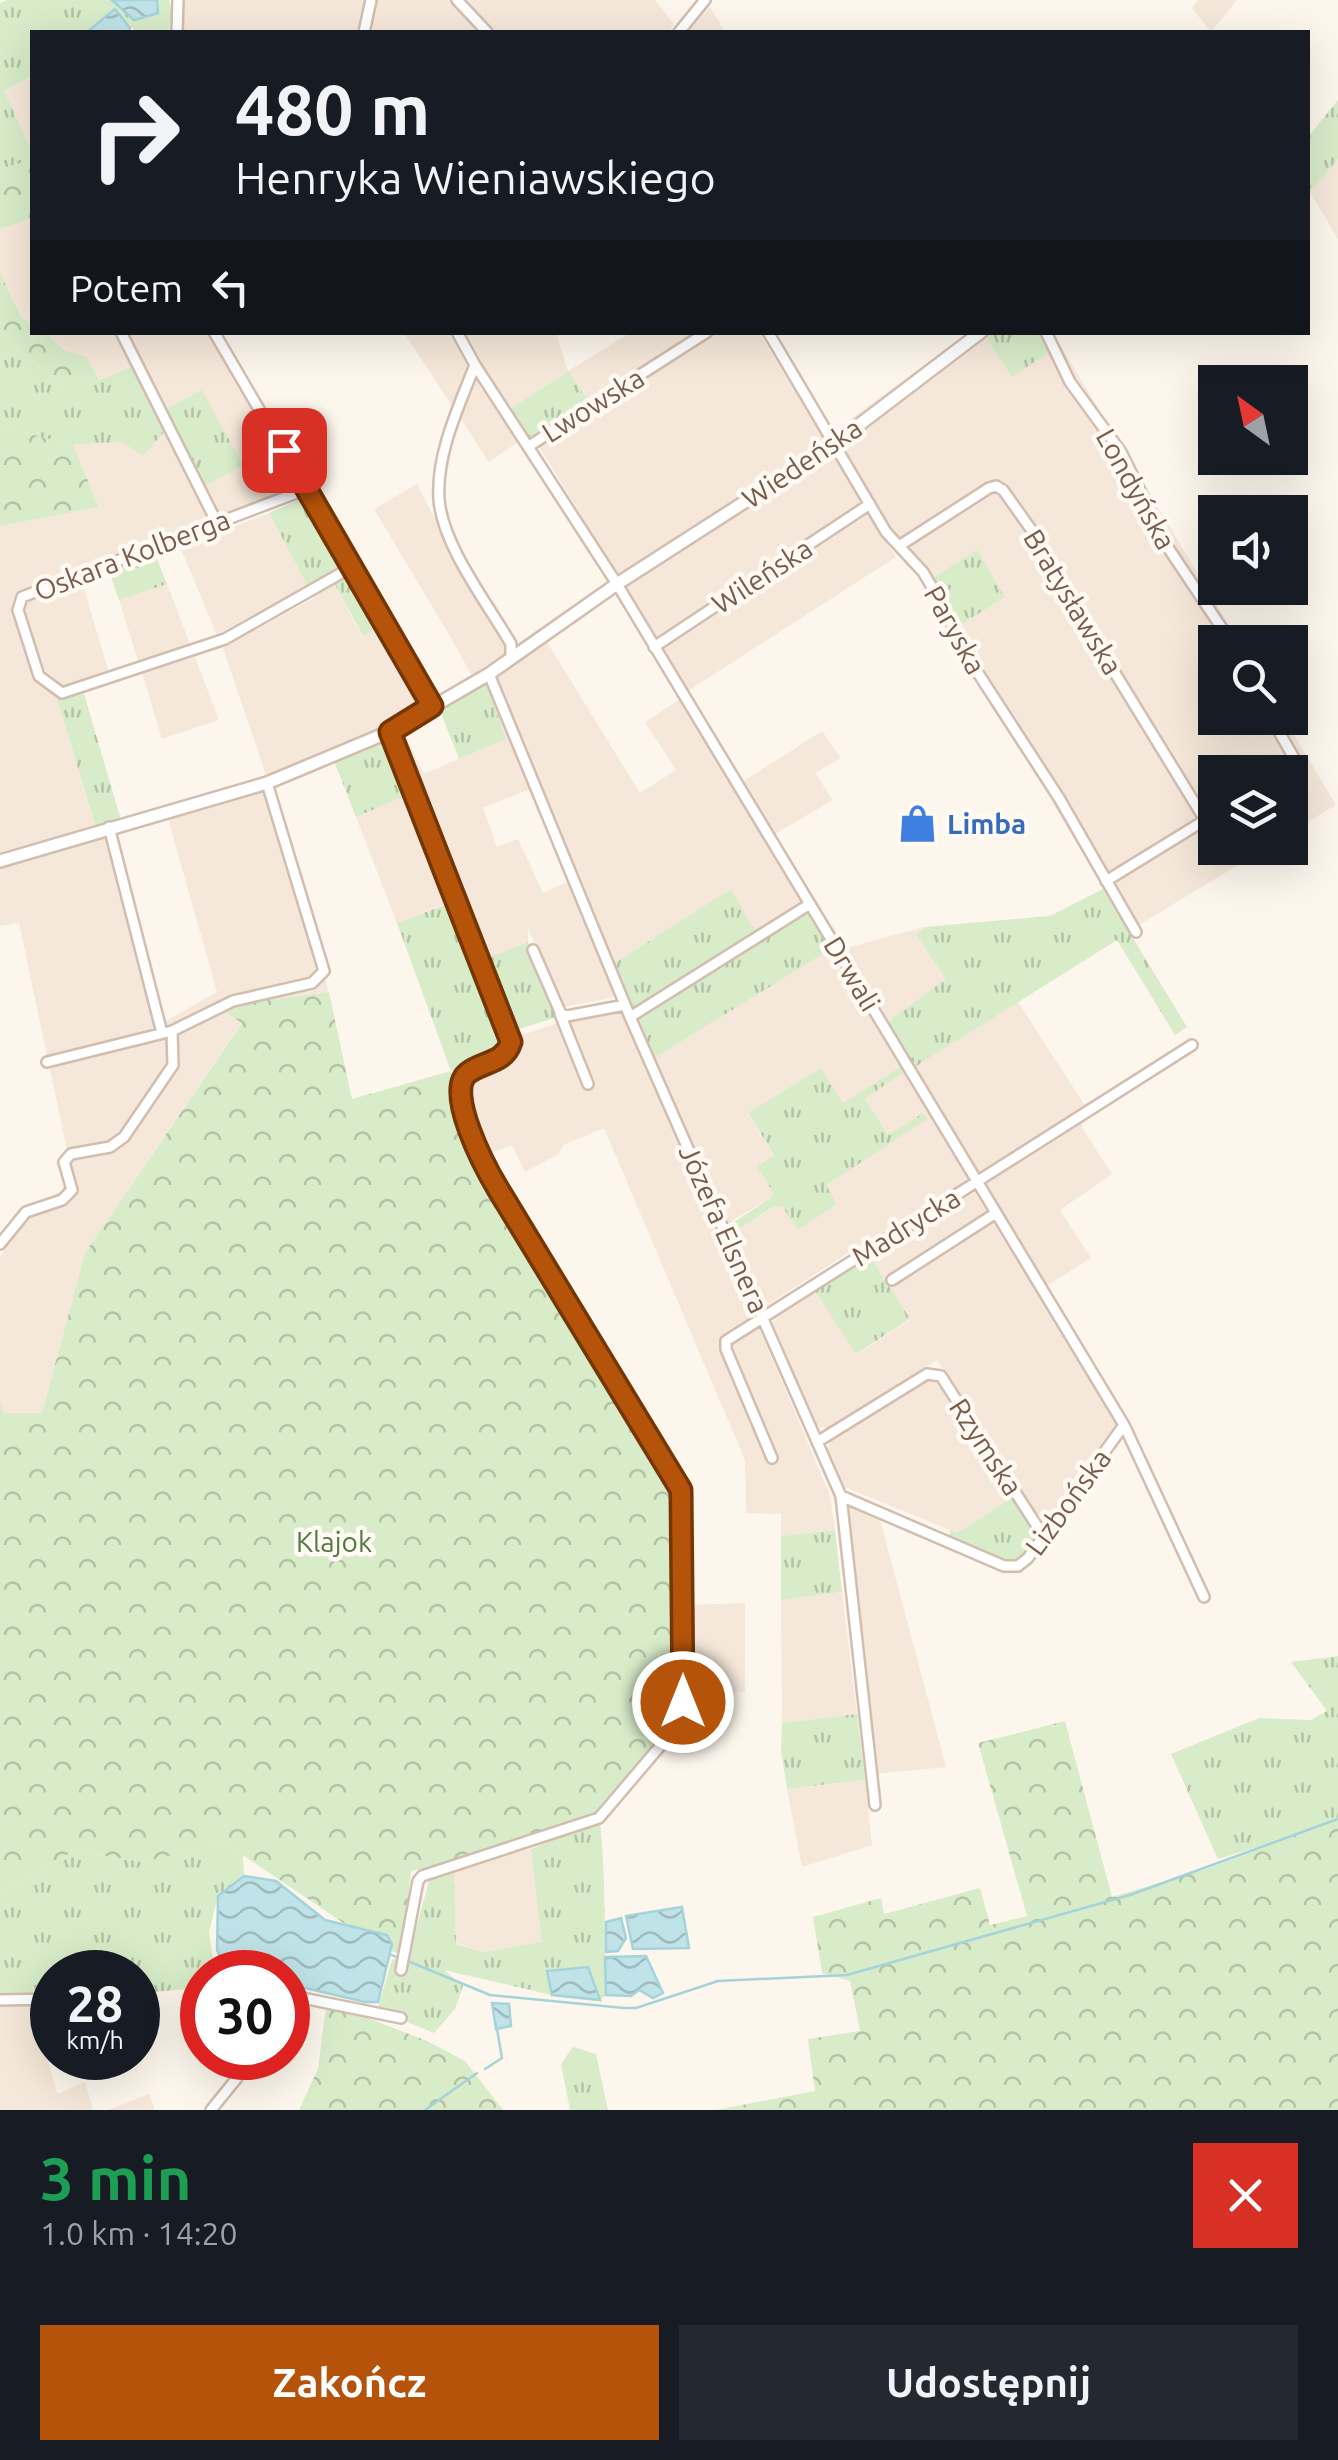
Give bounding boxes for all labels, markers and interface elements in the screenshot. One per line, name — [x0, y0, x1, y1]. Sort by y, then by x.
icon: right — [70, 70, 200, 200]
text: 480 m — [235, 70, 430, 148]
text: Henryka Wieniawskiego — [235, 152, 716, 203]
icon: left — [203, 260, 258, 315]
text: Potem — [70, 267, 183, 309]
street label: Lwowska — [536, 361, 649, 448]
north arrow — [1198, 365, 1308, 475]
map controls — [1198, 365, 1308, 865]
pin — [242, 408, 327, 493]
street label: Wiedeńska — [736, 411, 867, 514]
icon: arrive — [257, 423, 312, 478]
street label: Londyńska — [1091, 423, 1182, 554]
button: sound — [1198, 495, 1308, 605]
street label: Oskara Kolberga — [30, 503, 234, 606]
street label: Bratysławska — [1018, 524, 1129, 680]
street label: Wileńska — [706, 532, 817, 619]
street label: Paryska — [919, 580, 992, 679]
button: search — [1198, 625, 1308, 735]
button: layers — [1198, 755, 1308, 865]
shop icon: Limba — [896, 803, 938, 845]
place label: Limba — [947, 808, 1026, 839]
street label: Drwali — [818, 931, 887, 1017]
street label: Józefa Elsnera — [673, 1140, 775, 1318]
street label: Madrycka — [846, 1181, 965, 1272]
street label: Rzymska — [944, 1393, 1029, 1501]
street label: Lizbońska — [1019, 1443, 1116, 1561]
park label: Klajok — [296, 1526, 372, 1557]
position arrow — [631, 1650, 735, 1754]
speed limit sign: 30 — [180, 1950, 310, 2080]
text: 28 — [67, 1975, 123, 2031]
text: km/h — [66, 2026, 124, 2054]
button: close — [1193, 2143, 1298, 2248]
text: 3 min — [40, 2144, 192, 2211]
text: 1.0 km · 14:20 — [40, 2215, 238, 2251]
button: Zakończ — [40, 2325, 659, 2440]
button: Udostępnij — [679, 2325, 1298, 2440]

